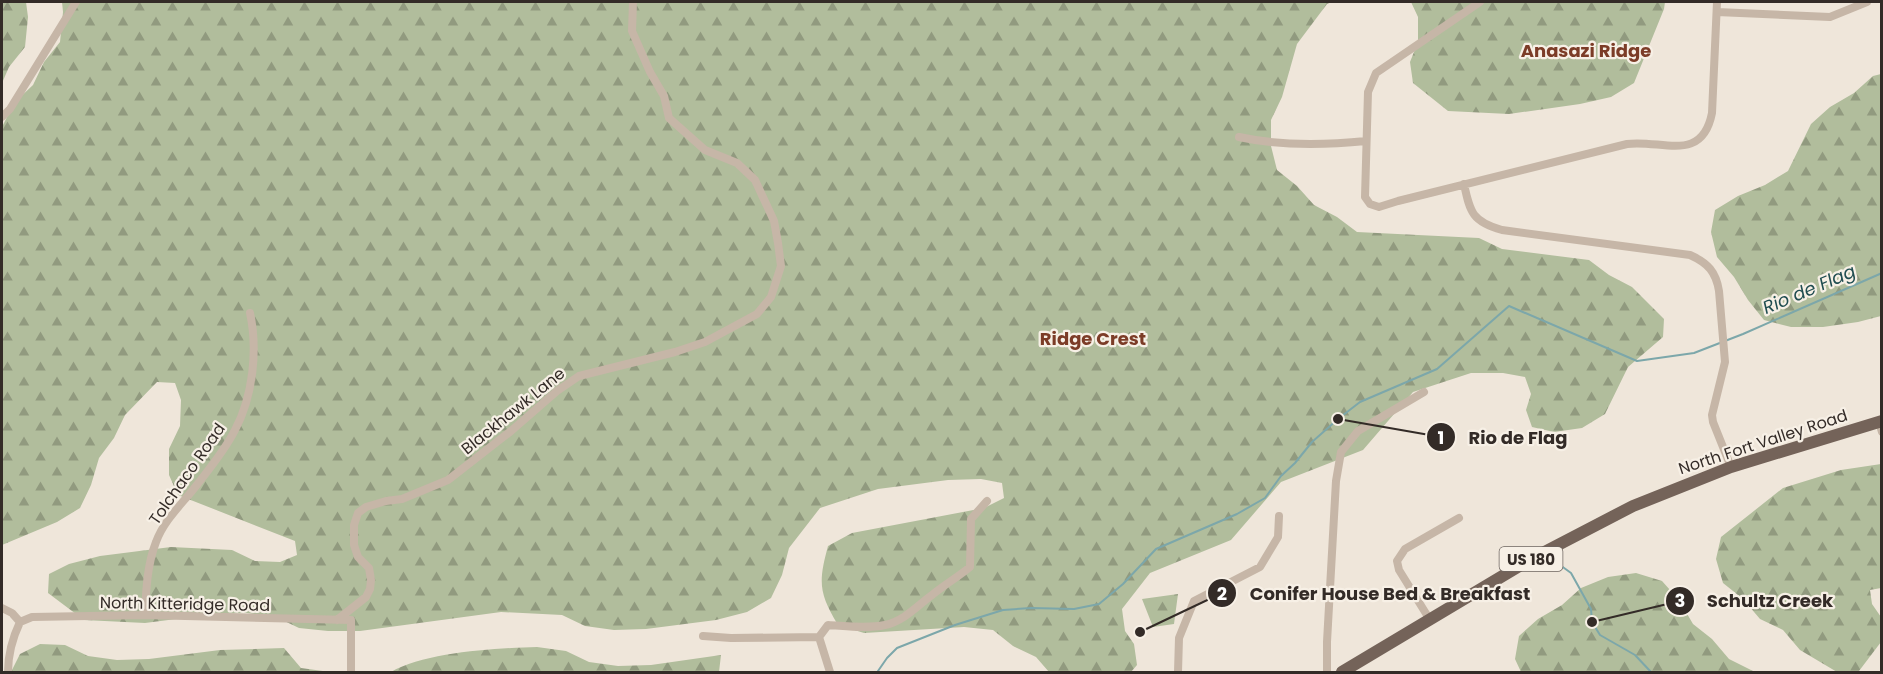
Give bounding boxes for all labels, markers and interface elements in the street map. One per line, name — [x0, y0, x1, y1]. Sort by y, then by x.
district label: Anasazi Ridge — [1521, 38, 1651, 63]
water label: Rio de Flag — [1759, 258, 1859, 320]
district label: Ridge Crest — [1040, 326, 1146, 351]
street label: Blackhawk Lane — [456, 362, 570, 460]
street label: North Fort Valley Road — [1676, 404, 1850, 480]
street label: Tolchaco Road — [143, 418, 231, 530]
callout: Rio de Flag — [1426, 419, 1580, 455]
text: 1 — [1438, 425, 1444, 450]
text: Rio de Flag — [1468, 425, 1568, 450]
road number: US 180 — [1500, 547, 1562, 571]
callout: Conifer House Bed & Breakfast — [1207, 575, 1542, 611]
text: 2 — [1217, 581, 1227, 606]
text: Conifer House Bed & Breakfast — [1250, 581, 1530, 606]
callout: Schultz Creek — [1665, 583, 1845, 619]
text: 3 — [1675, 588, 1685, 613]
text: Schultz Creek — [1707, 588, 1834, 613]
street label: North Kitteridge Road — [100, 591, 270, 617]

